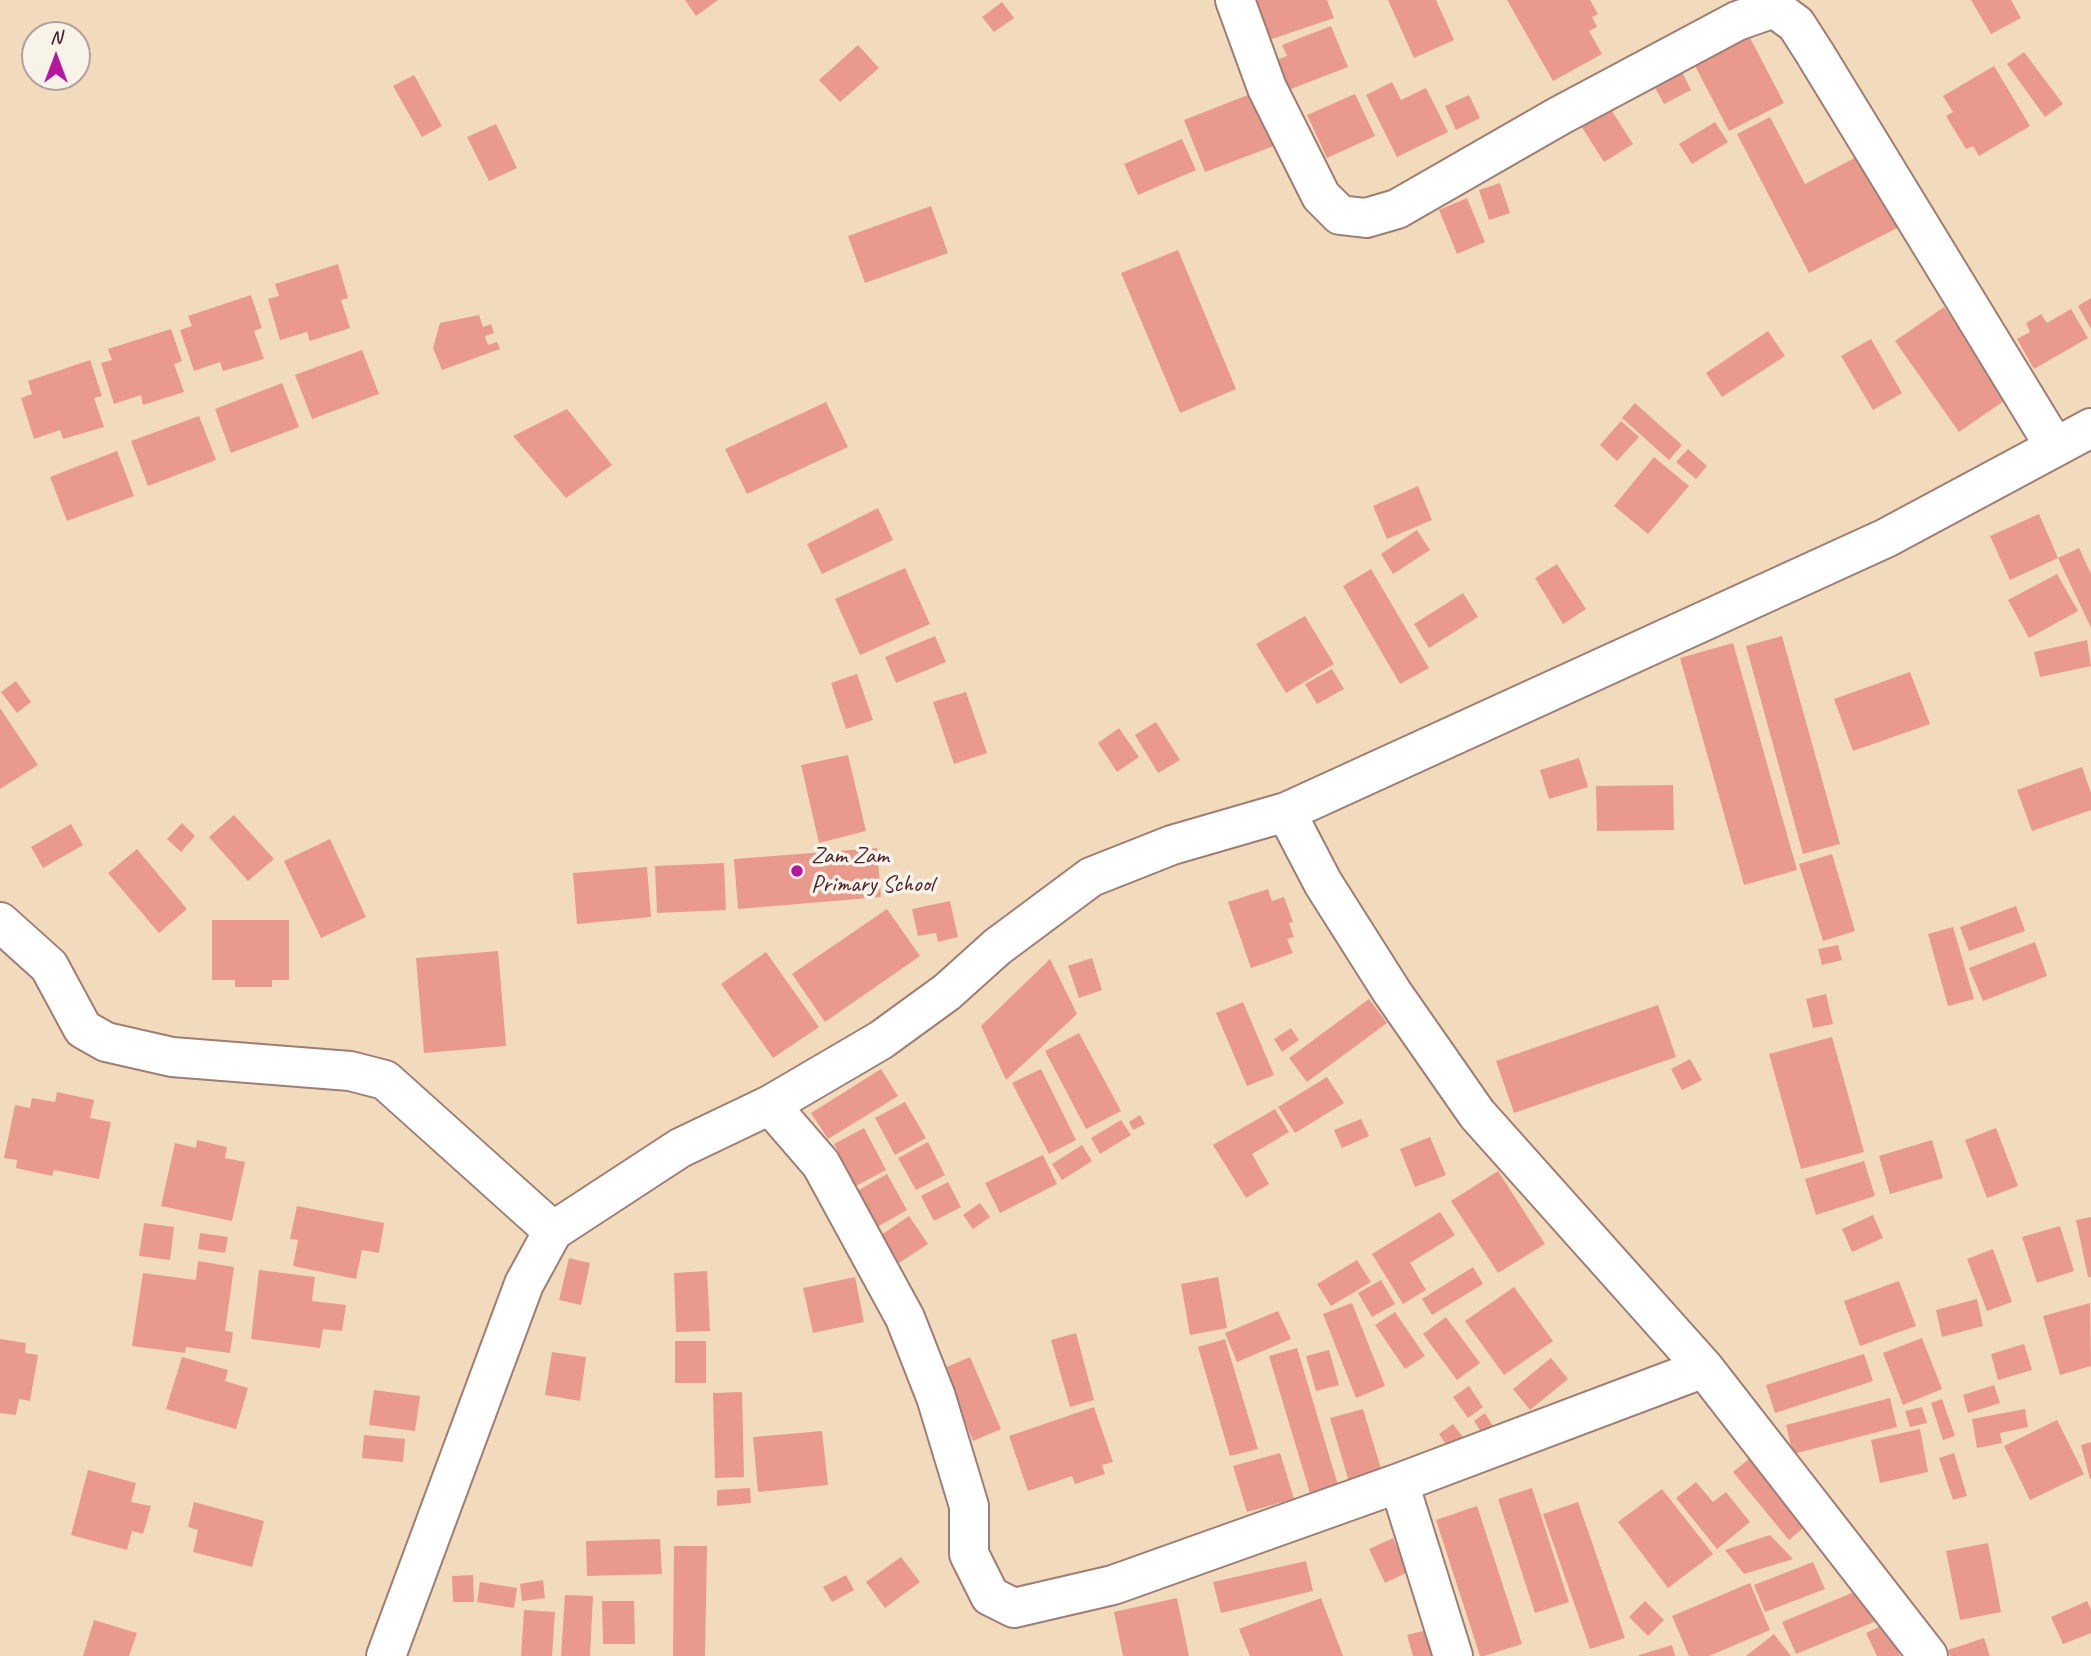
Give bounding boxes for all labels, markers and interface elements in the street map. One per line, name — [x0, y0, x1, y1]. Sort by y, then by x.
north arrow — [21, 21, 91, 91]
text: N — [50, 25, 62, 49]
place label: Zam Zam Primary School — [811, 843, 934, 899]
marker: Zam Zam Primary School — [789, 863, 805, 879]

